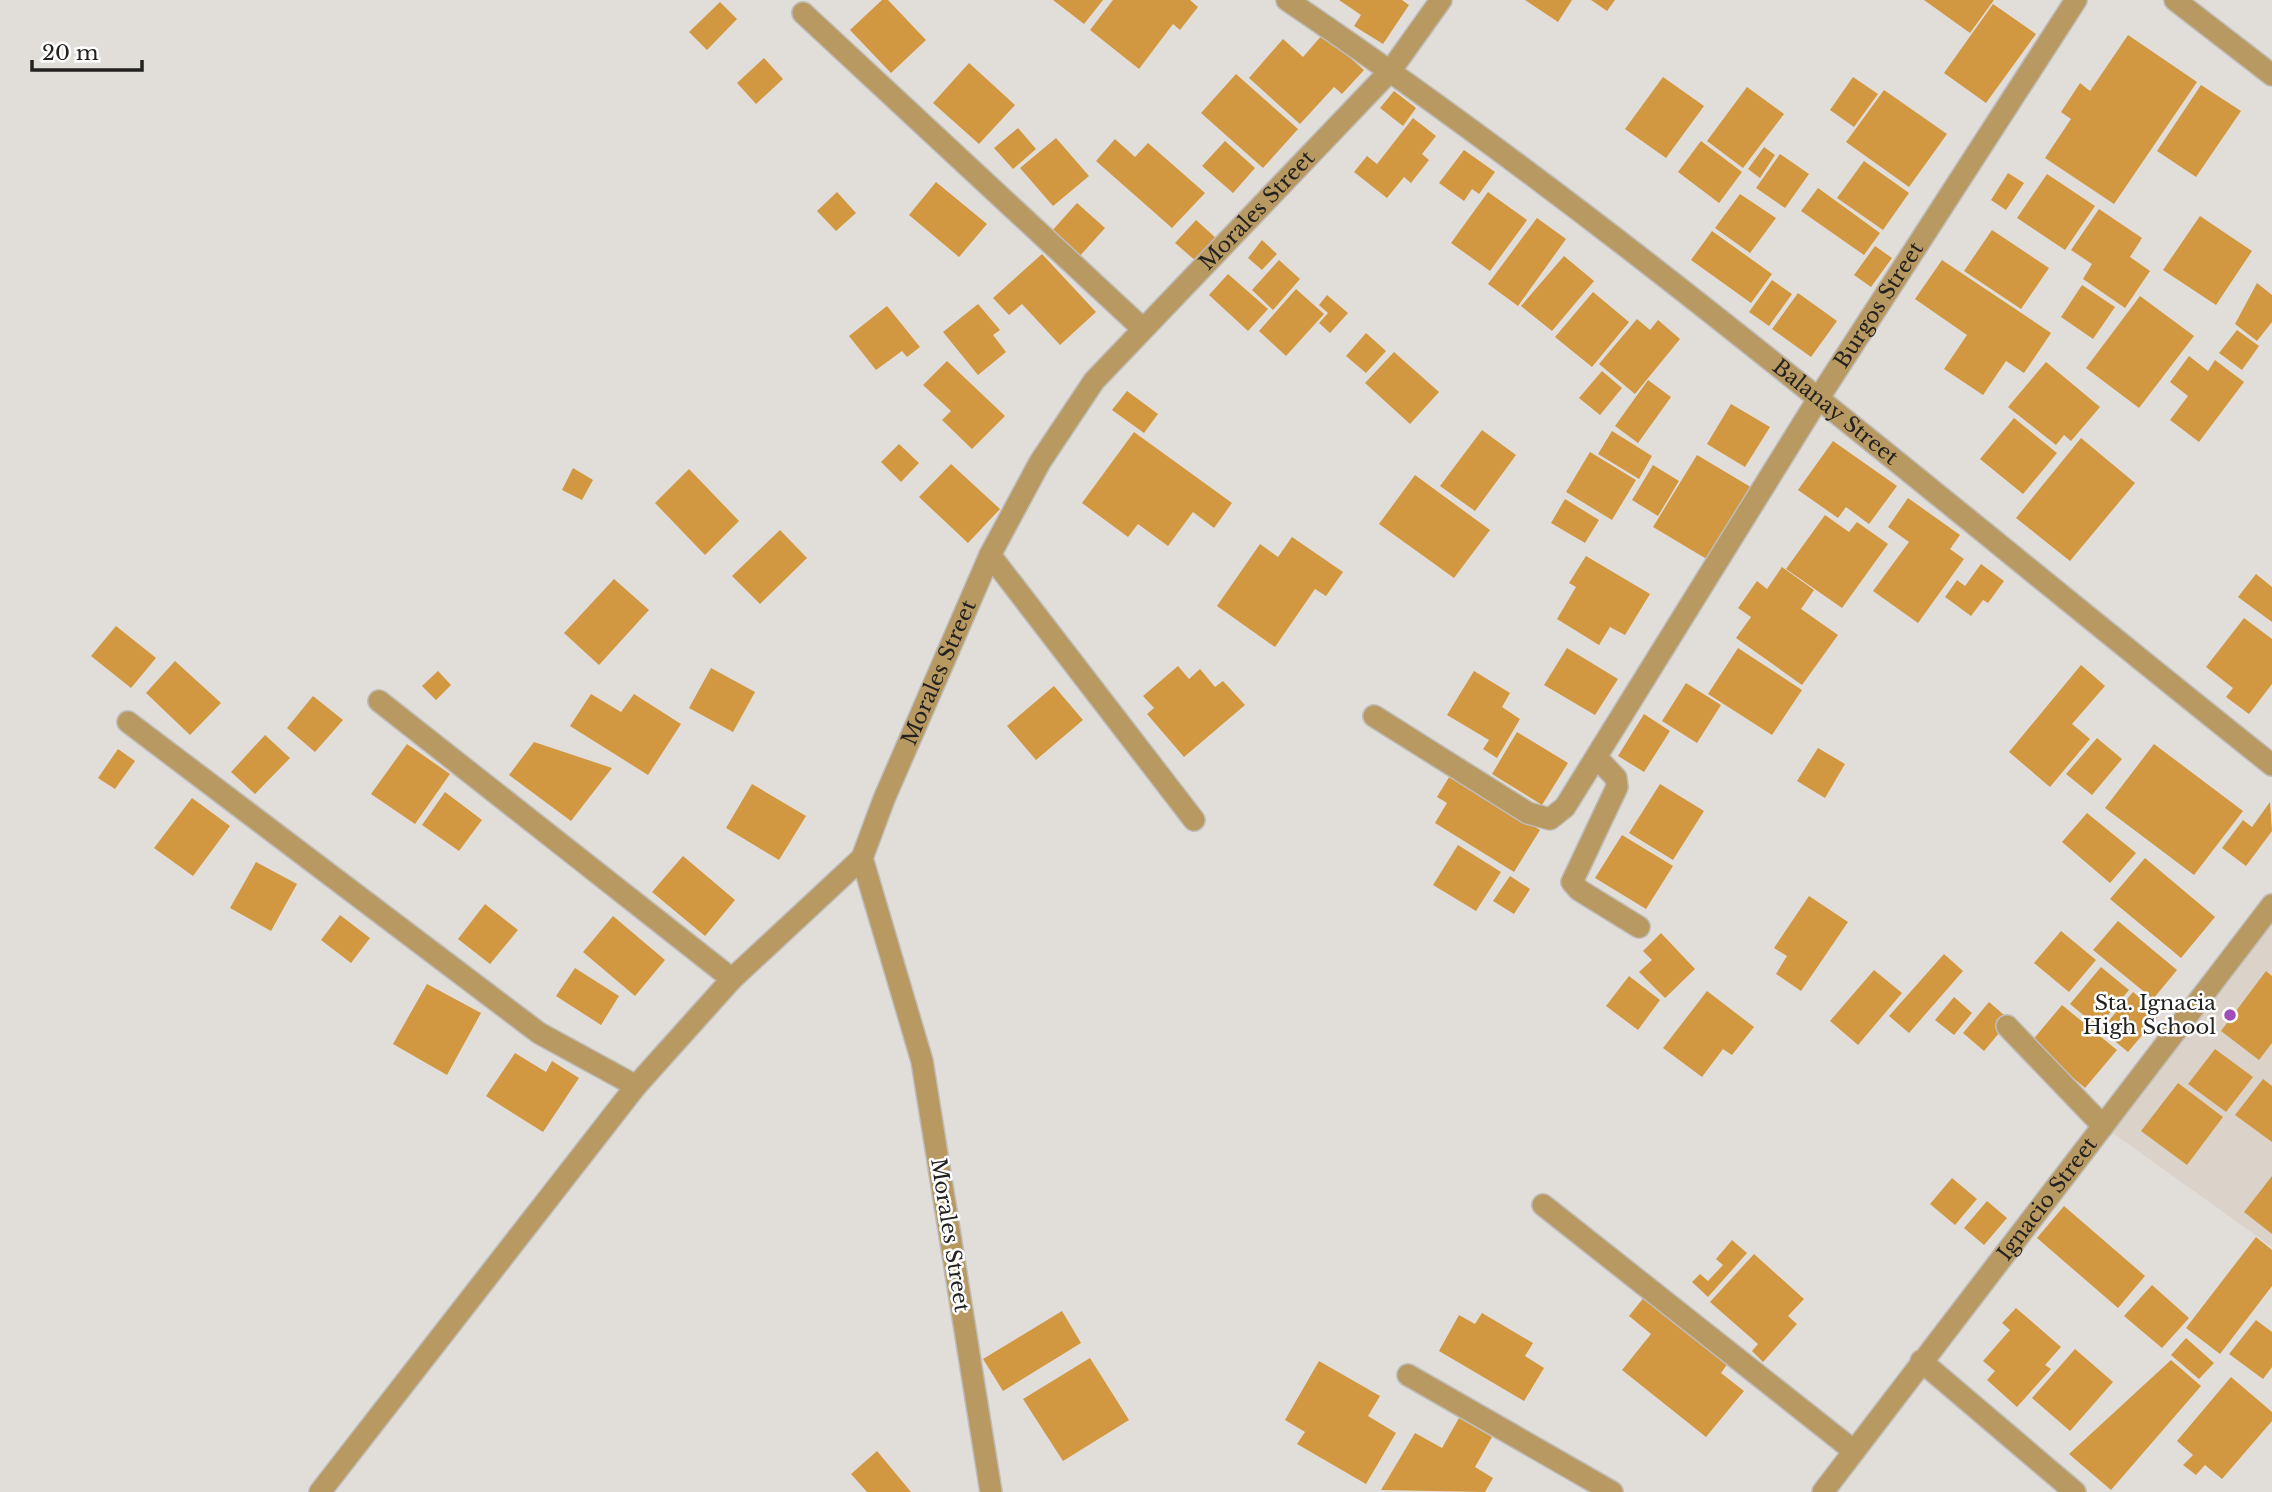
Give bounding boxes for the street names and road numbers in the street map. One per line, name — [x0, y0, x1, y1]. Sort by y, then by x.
street label: Morales Street — [1194, 145, 1320, 276]
street label: Burgos Street — [1828, 237, 1929, 373]
street label: Balanay Street — [1767, 354, 1903, 470]
street label: Morales Street — [896, 596, 982, 749]
street label: Ignacio Street — [1992, 1132, 2103, 1266]
street label: Morales Street — [925, 1156, 975, 1314]

